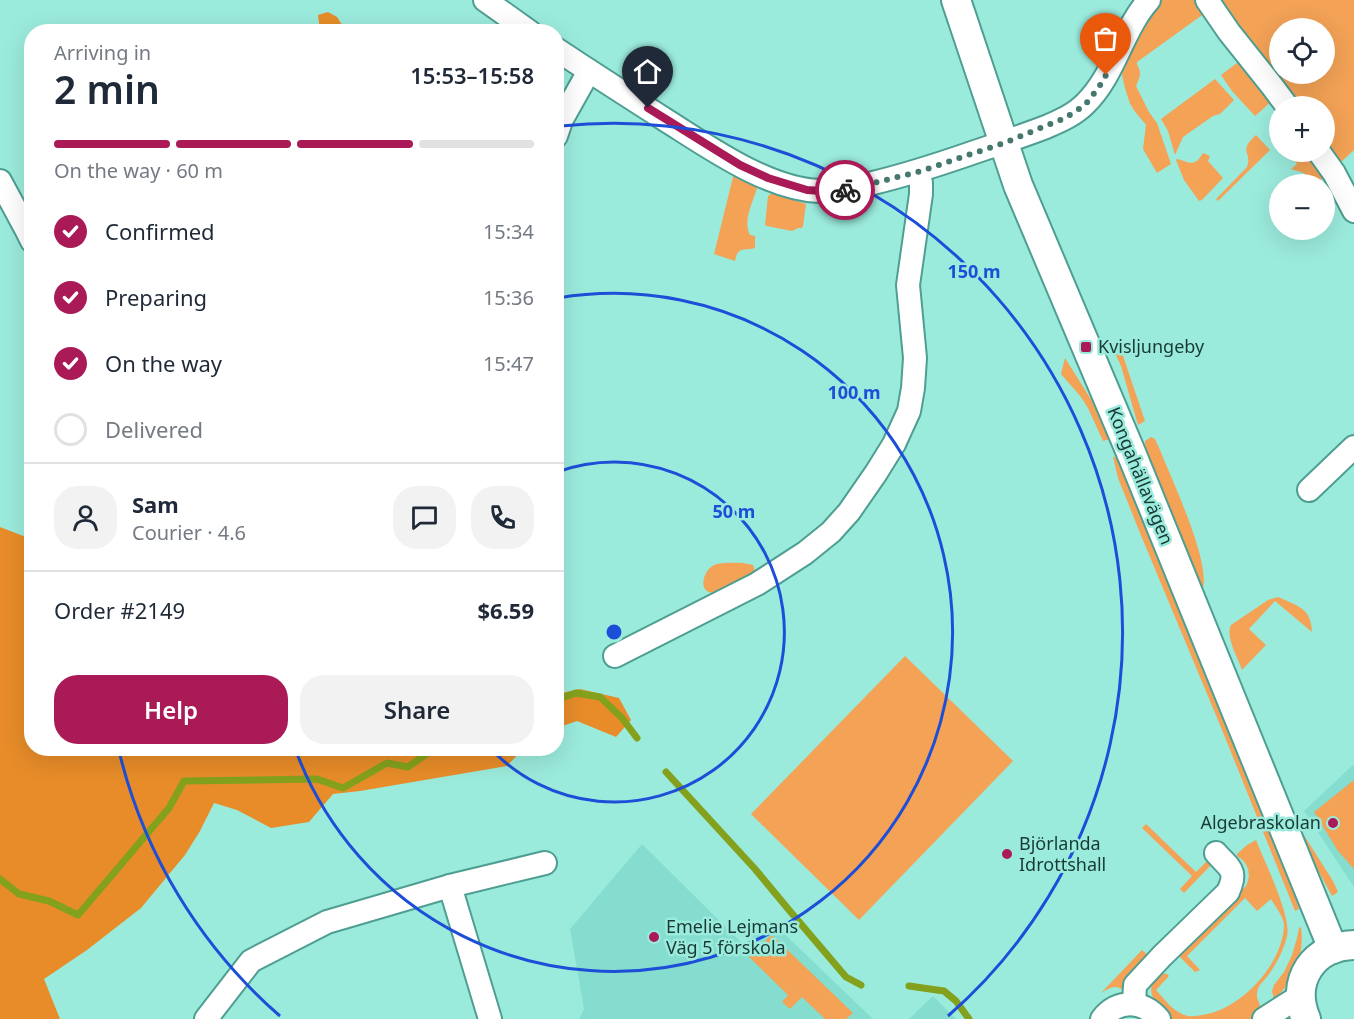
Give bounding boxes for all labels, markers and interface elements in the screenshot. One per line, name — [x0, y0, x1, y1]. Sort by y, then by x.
pin — [1080, 13, 1131, 75]
map controls — [1269, 18, 1335, 240]
button: locate — [1269, 18, 1335, 84]
icon: bag — [1089, 22, 1122, 55]
text: Arriving in — [54, 39, 151, 66]
pin — [622, 46, 673, 108]
icon: home — [631, 55, 664, 88]
text: 15:53–15:58 — [410, 60, 534, 90]
text: 2 min — [54, 62, 160, 115]
button: + — [1269, 96, 1335, 162]
text: On the way · 60 m — [54, 157, 223, 184]
courier — [815, 160, 875, 220]
icon: bike — [829, 174, 862, 207]
button: − — [1269, 174, 1335, 240]
icon: check — [54, 215, 87, 248]
text: Confirmed — [105, 216, 215, 246]
text: 15:34 — [483, 218, 534, 245]
text: 150 m — [947, 259, 1001, 283]
icon: check — [54, 281, 87, 314]
text: Preparing — [105, 282, 207, 312]
text: 15:36 — [483, 284, 534, 311]
place label: Kvisljungeby — [1098, 334, 1205, 358]
marker: Kvisljungeby — [1079, 340, 1093, 354]
icon: check — [54, 347, 87, 380]
text: On the way — [105, 348, 222, 378]
text: 15:47 — [483, 350, 534, 377]
text: 100 m — [827, 380, 881, 404]
street label: Kongahällavägen — [1102, 403, 1179, 548]
text: Delivered — [105, 414, 203, 444]
button: person — [54, 486, 117, 549]
button: chat — [393, 486, 456, 549]
button: phone — [471, 486, 534, 549]
text: Sam — [132, 489, 179, 519]
text: 50 m — [713, 499, 755, 523]
text: Courier · 4.6 — [132, 519, 246, 546]
text: Order #2149 — [54, 595, 185, 625]
text: $6.59 — [477, 595, 534, 625]
centre of rings — [604, 622, 624, 642]
button: Help — [54, 675, 288, 744]
button: Share — [300, 675, 534, 744]
place label: Algebraskolan — [1200, 810, 1321, 834]
marker: Algebraskolan — [1326, 816, 1340, 830]
place label: Björlanda Idrottshall — [1019, 831, 1106, 876]
marker: Björlanda Idrottshall — [1000, 847, 1014, 861]
place label: Emelie Lejmans Väg 5 förskola — [666, 914, 798, 959]
marker: Emelie Lejmans Väg 5 förskola — [647, 930, 661, 944]

